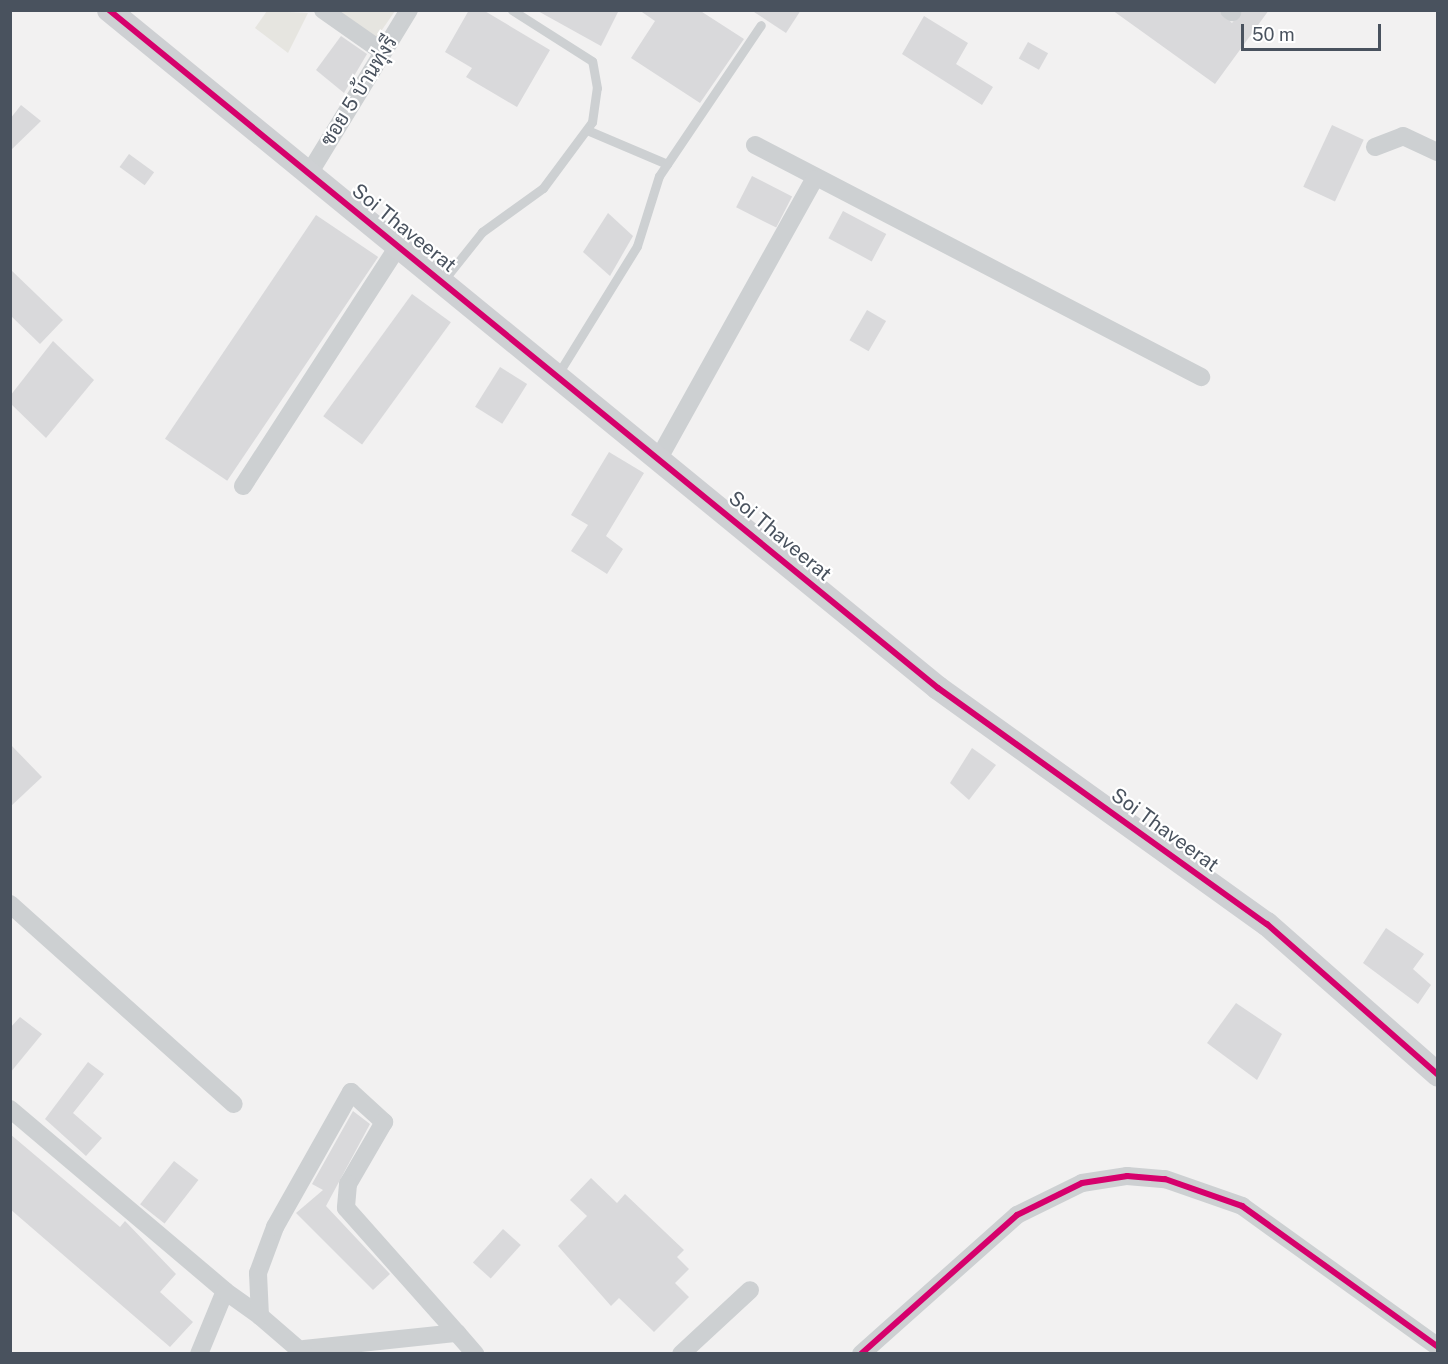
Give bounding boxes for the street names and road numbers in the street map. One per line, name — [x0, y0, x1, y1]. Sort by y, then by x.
street label: ซอย 5 บ้านทุ่งรี — [316, 32, 402, 150]
street label: Soi Thaveerat — [347, 179, 461, 277]
street label: Soi Thaveerat — [724, 486, 836, 586]
street label: Soi Thaveerat — [1107, 783, 1223, 877]

